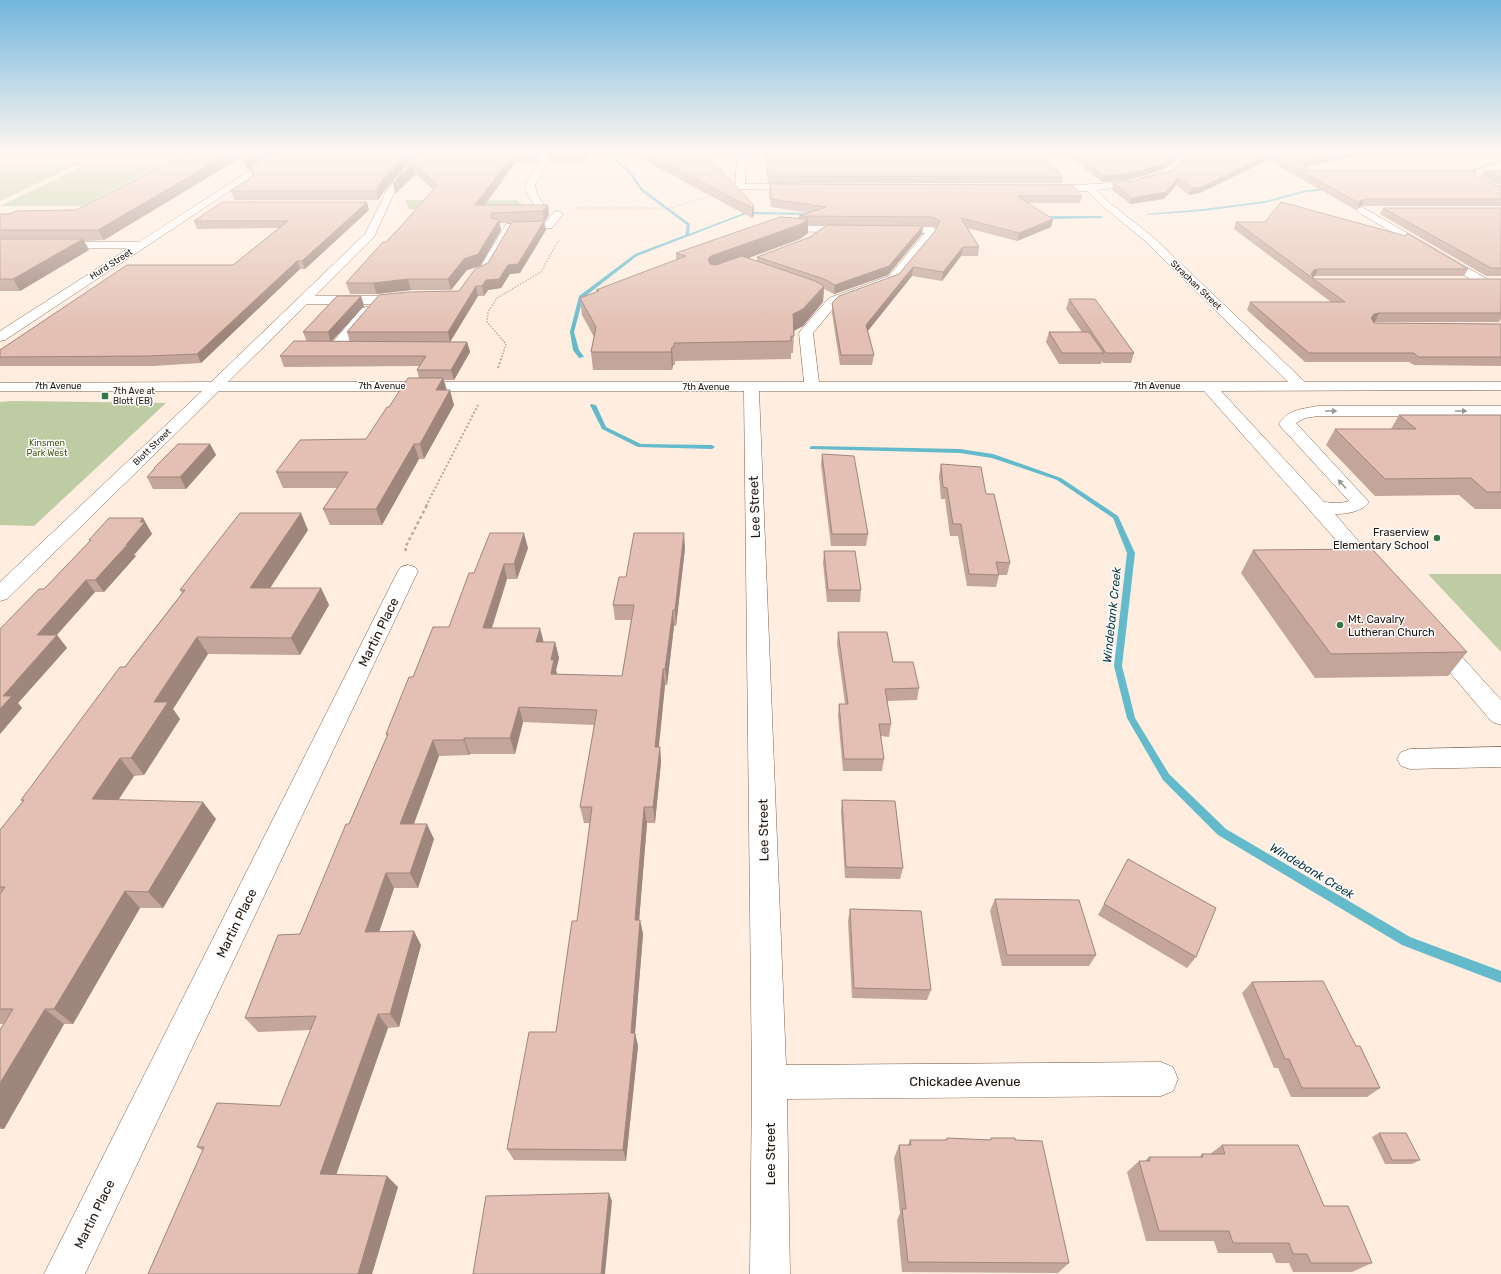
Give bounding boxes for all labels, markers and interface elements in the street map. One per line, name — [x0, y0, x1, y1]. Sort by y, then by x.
street label: Hurd Street — [88, 246, 135, 281]
street label: Strachan Street — [1169, 258, 1224, 312]
street label: 7th Avenue — [34, 381, 82, 391]
street label: 7th Avenue — [358, 381, 406, 391]
street label: 7th Avenue — [1133, 381, 1181, 391]
street label: 7th Avenue — [682, 382, 730, 392]
place label: 7th Ave at Blott (EB) — [113, 386, 155, 406]
marker: 7th Ave at Blott (EB) — [100, 391, 110, 401]
one-way arrow — [1325, 408, 1338, 414]
one-way arrow — [1455, 408, 1468, 414]
street label: Blott Street — [131, 426, 173, 467]
park label: Kinsmen Park West — [27, 438, 68, 458]
street label: Lee Street — [746, 475, 763, 538]
one-way arrow — [1338, 479, 1347, 489]
place label: Fraserview Elementary School — [1333, 526, 1429, 552]
marker: Fraserview Elementary School — [1432, 533, 1442, 543]
water label: Windebank Creek — [1100, 566, 1124, 664]
street label: Martin Place — [355, 595, 402, 669]
place label: Mt. Cavalry Lutheran Church — [1348, 613, 1435, 639]
marker: Mt. Cavalry Lutheran Church — [1335, 620, 1345, 630]
street label: Lee Street — [755, 799, 772, 861]
water label: Windebank Creek — [1267, 840, 1357, 902]
street label: Martin Place — [213, 886, 260, 960]
street label: Chickadee Avenue — [909, 1074, 1021, 1089]
street label: Lee Street — [763, 1123, 778, 1185]
street label: Martin Place — [71, 1177, 118, 1251]

